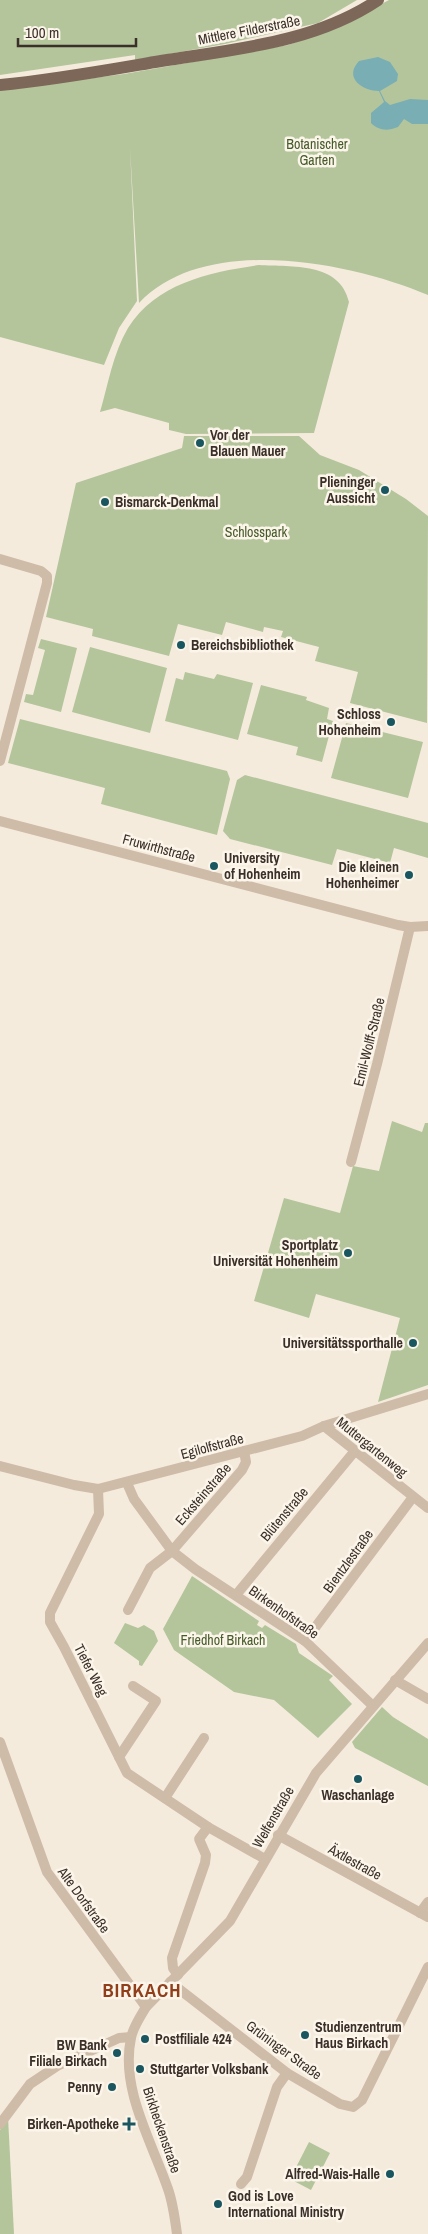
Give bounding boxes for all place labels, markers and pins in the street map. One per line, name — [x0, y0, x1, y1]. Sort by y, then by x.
place label: Vor der Blauen Mauer — [210, 426, 286, 460]
marker: Vor der Blauen Mauer — [194, 437, 206, 449]
place label: Plieninger Aussicht — [319, 473, 376, 507]
marker: Plieninger Aussicht — [379, 484, 391, 496]
place label: Bismarck-Denkmal — [115, 493, 218, 511]
marker: Bismarck-Denkmal — [99, 496, 111, 508]
place label: Bereichsbibliothek — [191, 636, 294, 654]
marker: Bereichsbibliothek — [175, 639, 187, 651]
place label: Schloss Hohenheim — [318, 705, 381, 739]
marker: Schloss Hohenheim — [385, 716, 397, 728]
place label: University of Hohenheim — [224, 849, 301, 883]
place label: Die kleinen Hohenheimer — [326, 858, 400, 892]
marker: University of Hohenheim — [208, 860, 220, 872]
marker: Die kleinen Hohenheimer — [403, 869, 415, 881]
place label: Sportplatz Universität Hohenheim — [213, 1236, 338, 1270]
marker: Sportplatz Universität Hohenheim — [342, 1247, 354, 1259]
place label: Universitätssporthalle — [282, 1334, 403, 1352]
marker: Universitätssporthalle — [407, 1337, 419, 1349]
marker: Waschanlage — [352, 1773, 364, 1785]
place label: Waschanlage — [322, 1786, 394, 1804]
place label: Studienzentrum Haus Birkach — [315, 2018, 402, 2052]
marker: Studienzentrum Haus Birkach — [299, 2029, 311, 2041]
place label: Postfiliale 424 — [155, 2030, 232, 2048]
marker: Postfiliale 424 — [139, 2033, 151, 2045]
place label: BW Bank Filiale Birkach — [29, 2036, 108, 2070]
marker: BW Bank Filiale Birkach — [111, 2047, 123, 2059]
place label: Stuttgarter Volksbank — [150, 2060, 269, 2078]
marker: Stuttgarter Volksbank — [134, 2063, 146, 2075]
place label: Penny — [68, 2078, 103, 2096]
marker: Penny — [106, 2081, 118, 2093]
place label: Birken-Apotheke — [27, 2115, 119, 2133]
marker: Birken-Apotheke — [123, 2118, 135, 2130]
place label: Alfred-Wais-Halle — [285, 2165, 380, 2183]
marker: Alfred-Wais-Halle — [384, 2168, 396, 2180]
place label: God is Love International Ministry — [228, 2187, 345, 2221]
marker: God is Love International Ministry — [212, 2198, 224, 2210]

